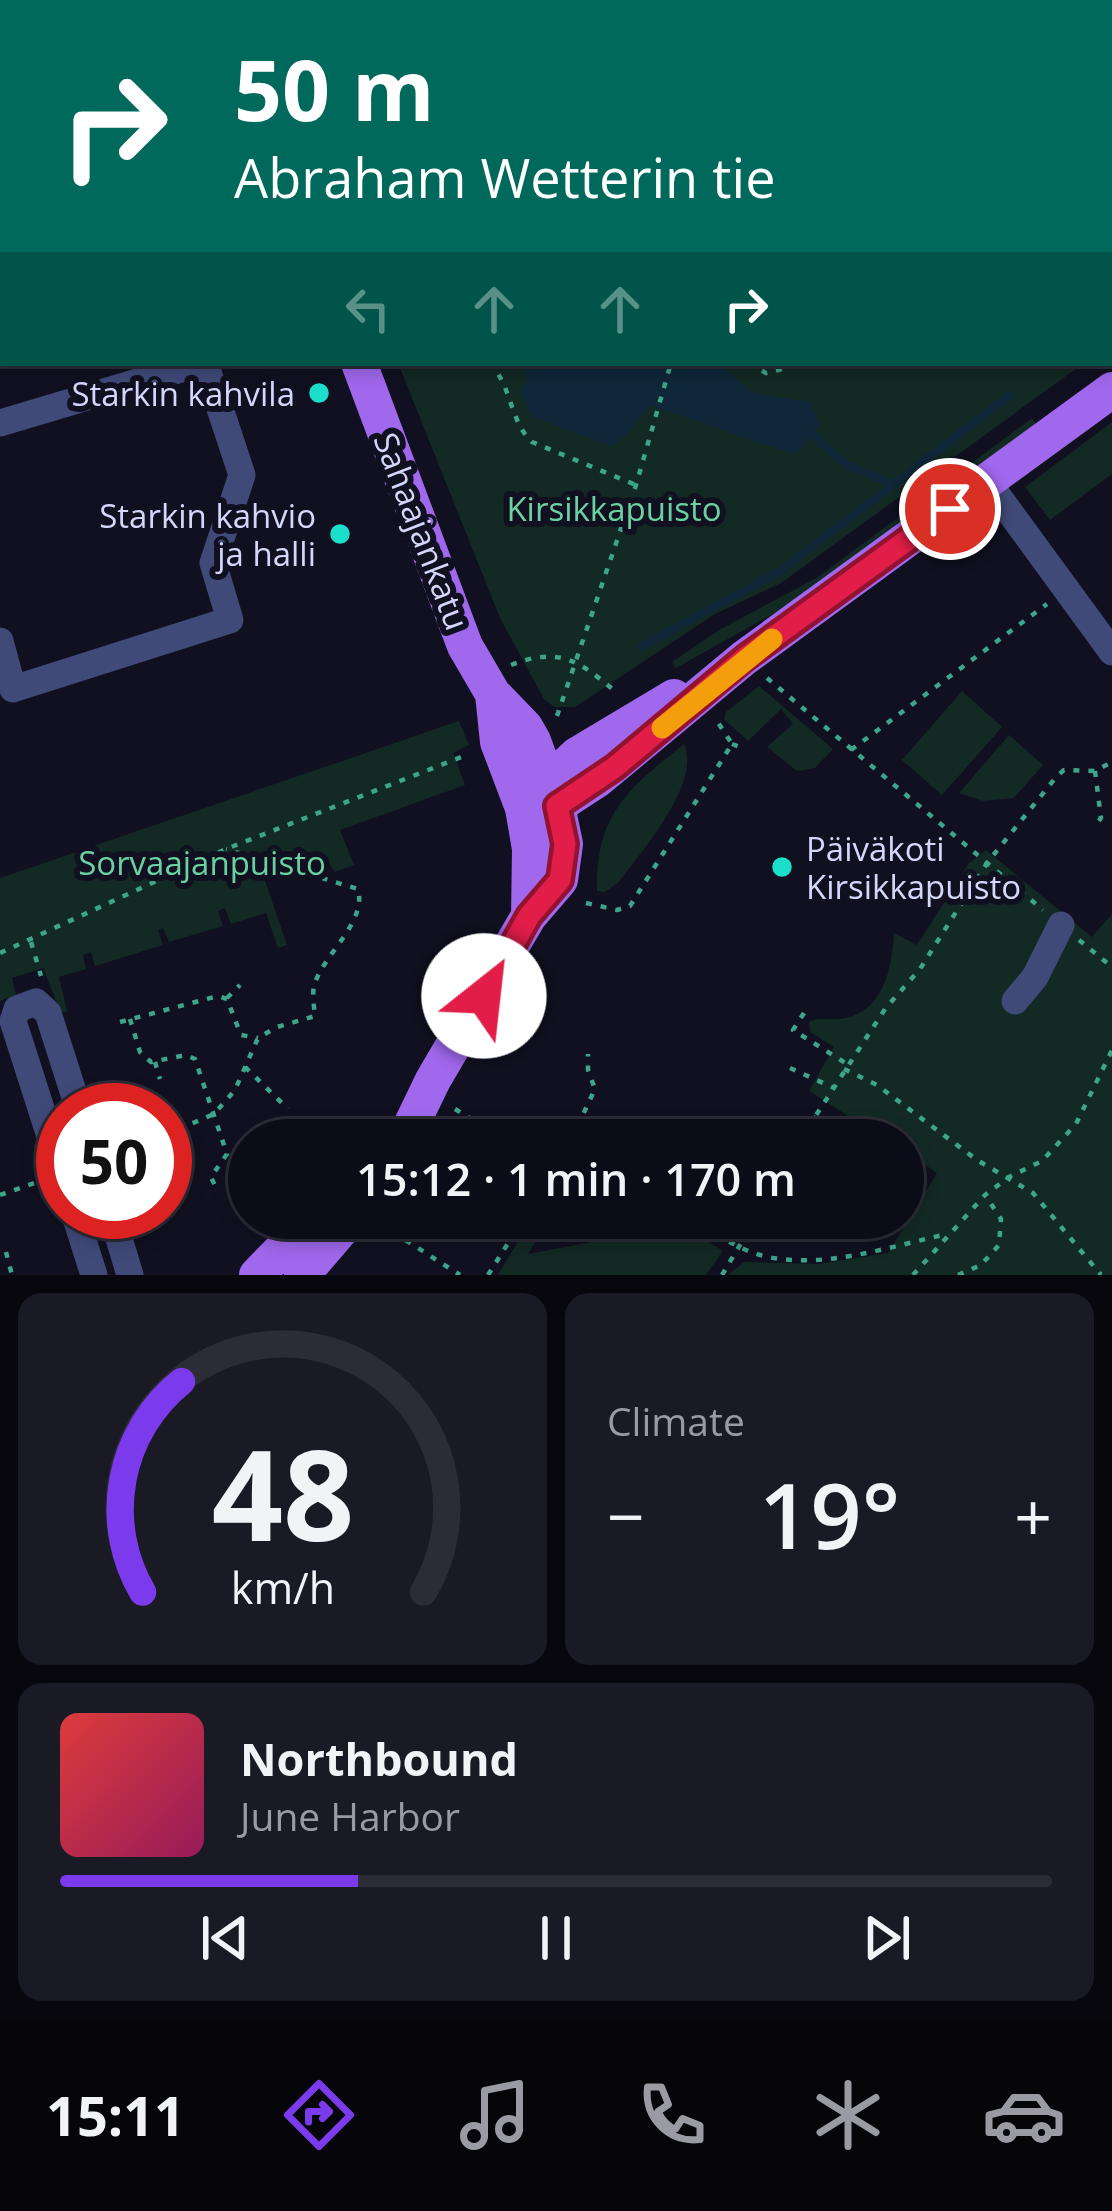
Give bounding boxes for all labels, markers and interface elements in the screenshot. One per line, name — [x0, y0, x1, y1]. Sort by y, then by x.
text: 50 m — [234, 31, 434, 146]
icon: right — [36, 48, 192, 204]
text: Abraham Wetterin tie — [234, 140, 775, 214]
icon: left — [335, 276, 401, 342]
icon: ahead — [461, 276, 527, 342]
icon: ahead — [587, 276, 653, 342]
icon: right — [713, 276, 779, 342]
place label: Starkin kahvila — [71, 371, 295, 416]
marker: Starkin kahvila — [306, 380, 332, 406]
street label: Sahaajankatu — [364, 426, 480, 636]
pin — [899, 458, 1001, 560]
icon: arrive — [917, 476, 983, 542]
park label: Kirsikkapuisto — [506, 486, 722, 531]
place label: Starkin kahvio ja halli — [99, 493, 316, 576]
marker: Starkin kahvio ja halli — [327, 521, 353, 547]
place label: Päiväkoti Kirsikkapuisto — [806, 826, 1021, 909]
park label: Sorvaajanpuisto — [78, 840, 326, 885]
marker: Päiväkoti Kirsikkapuisto — [769, 854, 795, 880]
position arrow — [421, 933, 547, 1059]
speed limit sign: 50 — [36, 1083, 192, 1239]
text: 15:12 · 1 min · 170 m — [356, 1148, 796, 1209]
text: Climate — [607, 1394, 745, 1447]
text: 48 — [211, 1408, 354, 1578]
text: 19° — [759, 1453, 900, 1575]
text: − — [607, 1470, 645, 1560]
text: + — [1014, 1470, 1052, 1560]
text: km/h — [230, 1558, 335, 1617]
text: Northbound — [240, 1728, 518, 1789]
text: June Harbor — [240, 1789, 460, 1842]
icon: previous — [192, 1905, 258, 1971]
icon: pause — [523, 1905, 589, 1971]
icon: next — [854, 1905, 920, 1971]
icon: directions — [277, 2073, 361, 2157]
icon: music — [453, 2073, 537, 2157]
icon: phone — [630, 2073, 714, 2157]
icon: climate — [806, 2073, 890, 2157]
icon: car — [982, 2073, 1066, 2157]
text: 15:11 — [46, 2078, 185, 2152]

